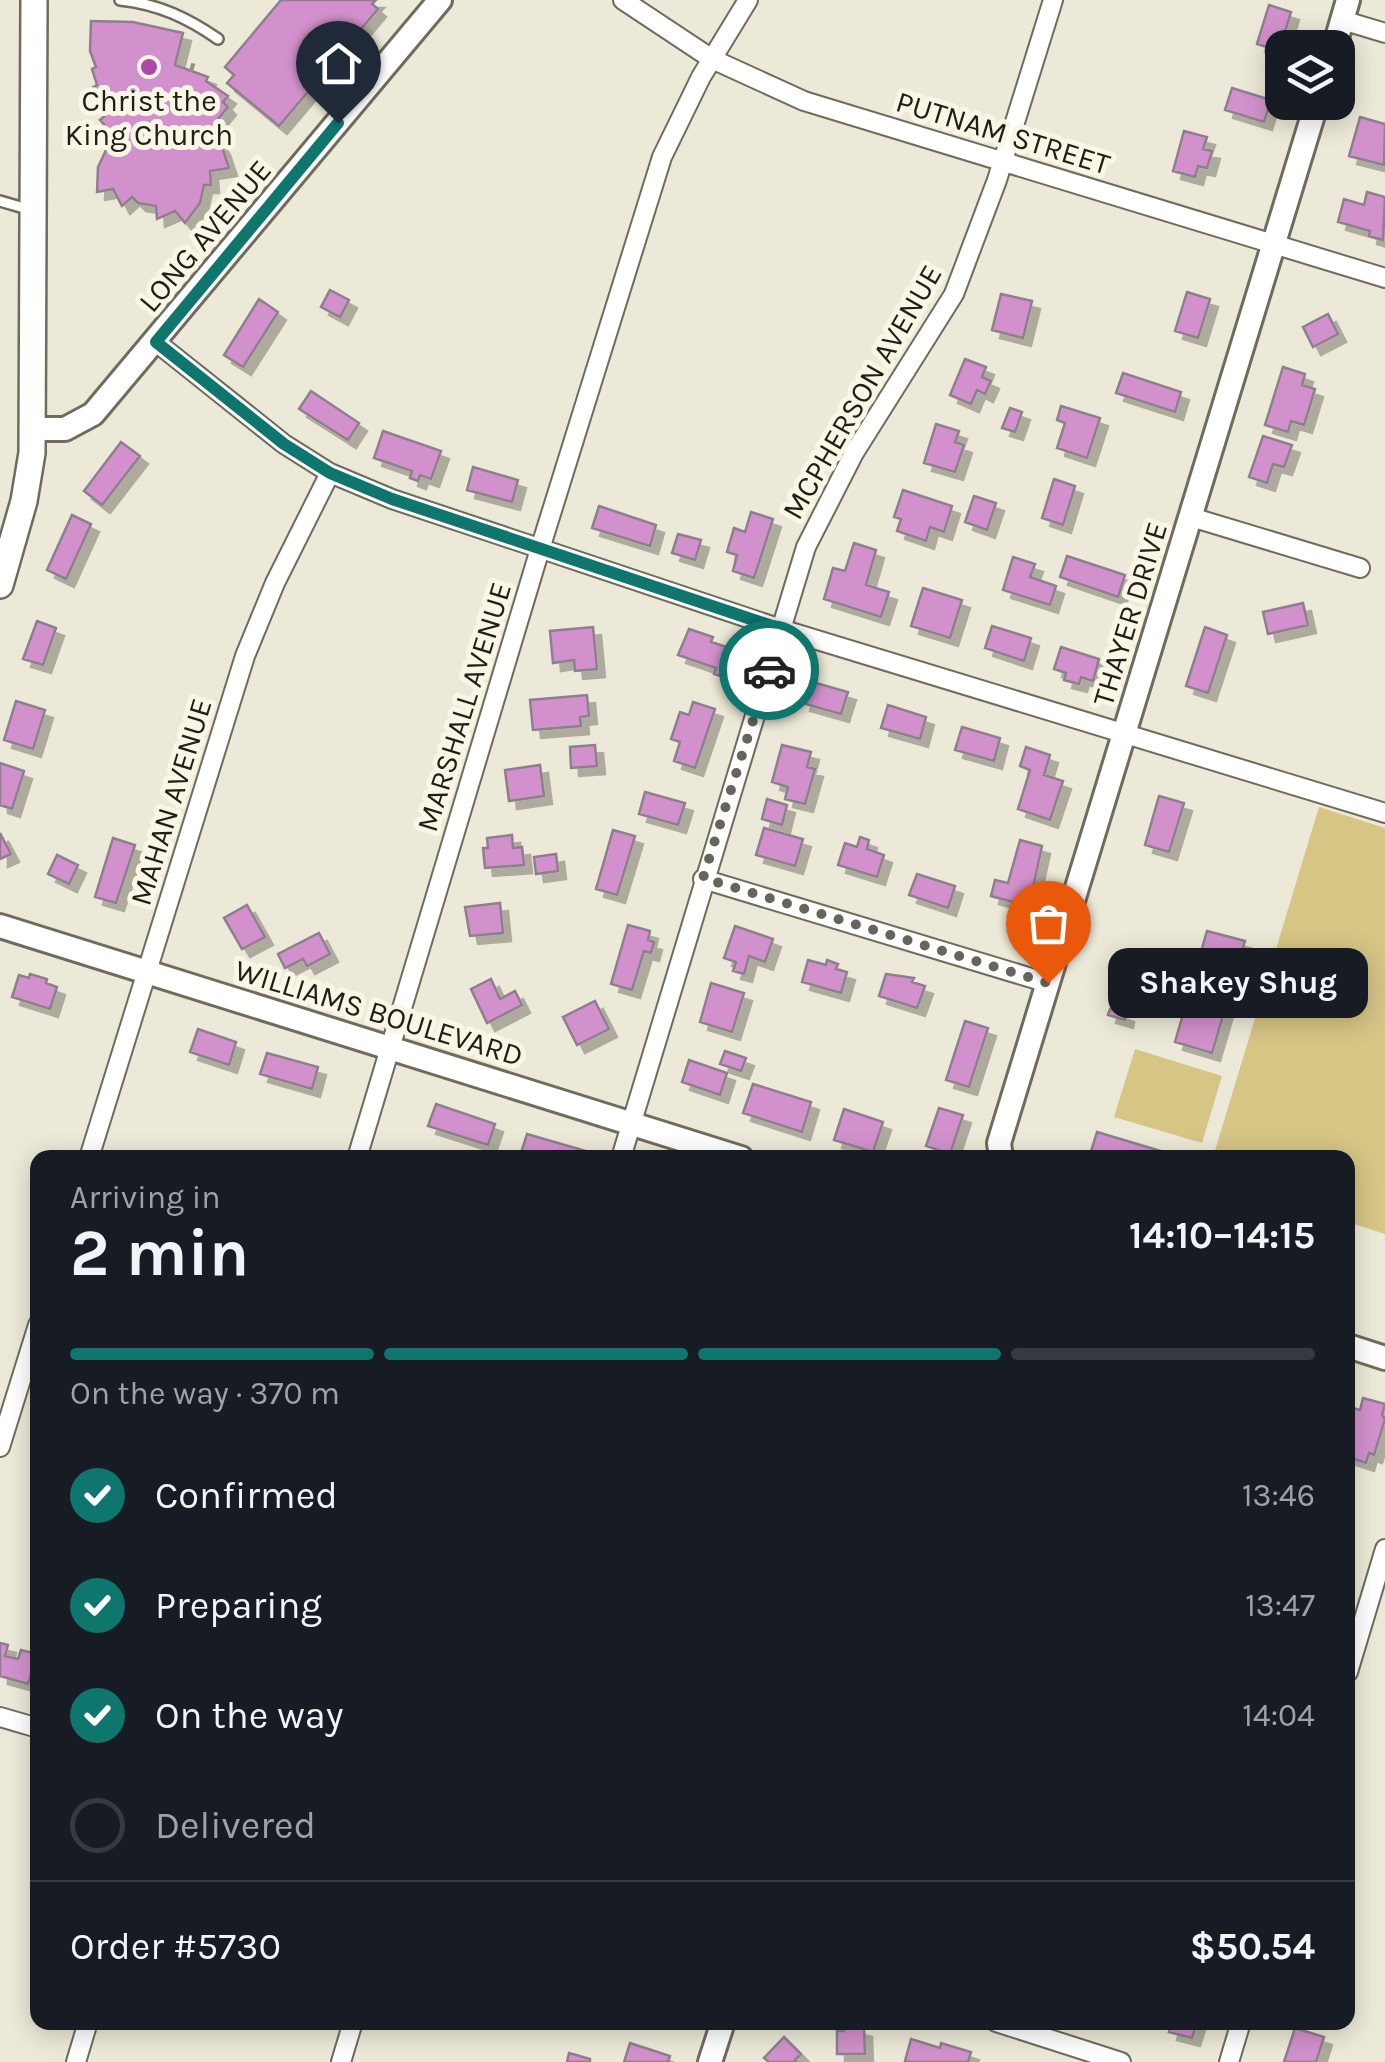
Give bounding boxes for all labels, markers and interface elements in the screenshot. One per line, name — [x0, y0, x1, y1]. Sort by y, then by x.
pin — [296, 21, 381, 124]
map controls — [1265, 30, 1355, 120]
button: layers — [1265, 30, 1355, 120]
icon: home — [311, 36, 366, 91]
marker: Christ the King Church — [138, 56, 160, 78]
place label: Christ the King Church — [65, 83, 233, 153]
street label: PUTNAM STREET — [892, 83, 1114, 183]
street label: LONG AVENUE — [131, 153, 279, 319]
street label: MCPHERSON AVENUE — [774, 258, 950, 526]
street label: THAYER DRIVE — [1085, 518, 1175, 710]
street label: MARSHALL AVENUE — [409, 578, 519, 836]
courier — [719, 620, 819, 720]
icon: car — [742, 643, 797, 698]
street label: MAHAN AVENUE — [122, 694, 220, 910]
pin — [1006, 881, 1091, 984]
icon: bag — [1021, 896, 1076, 951]
callout: Shakey Shug — [1108, 948, 1368, 1018]
street label: WILLIAMS BOULEVARD — [231, 952, 527, 1074]
text: Shakey Shug — [1139, 964, 1337, 1001]
text: Arriving in — [70, 1179, 221, 1216]
text: 14:10–14:15 — [1129, 1213, 1315, 1258]
text: 2 min — [70, 1215, 249, 1291]
text: On the way · 370 m — [70, 1375, 340, 1412]
icon: check — [70, 1468, 125, 1523]
text: Confirmed — [155, 1473, 338, 1518]
text: 13:46 — [1242, 1477, 1315, 1514]
icon: check — [70, 1578, 125, 1633]
text: Preparing — [155, 1583, 322, 1628]
text: 13:47 — [1245, 1587, 1315, 1624]
icon: check — [70, 1688, 125, 1743]
text: On the way — [155, 1693, 343, 1738]
text: 14:04 — [1242, 1697, 1315, 1734]
text: Delivered — [155, 1803, 316, 1848]
text: Order #5730 — [70, 1924, 281, 1969]
text: $50.54 — [1190, 1924, 1315, 1969]

